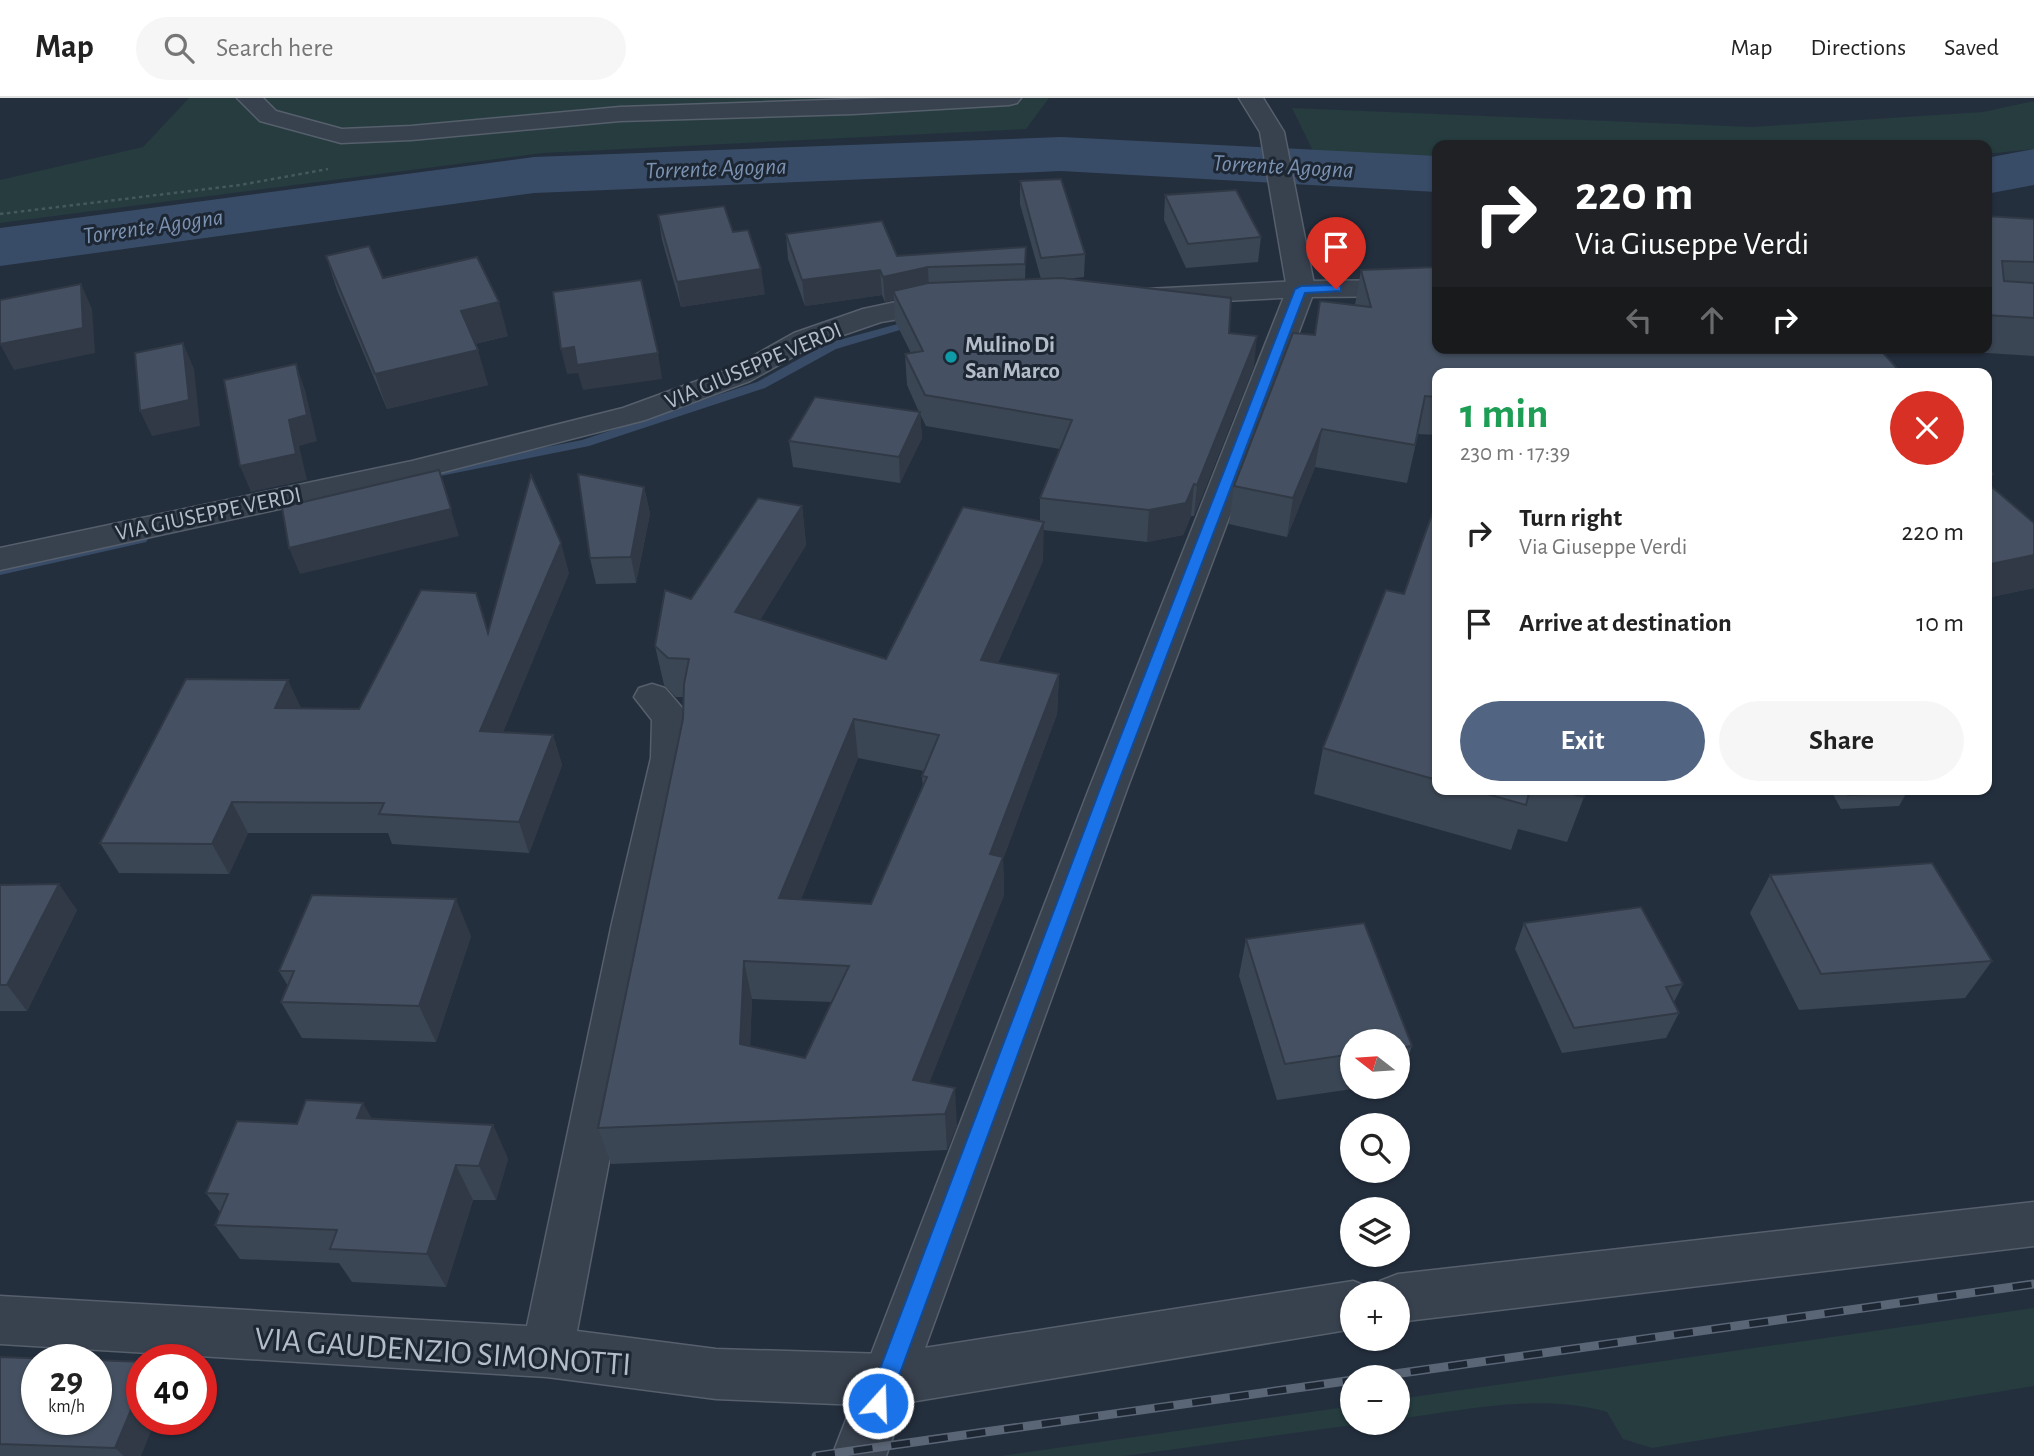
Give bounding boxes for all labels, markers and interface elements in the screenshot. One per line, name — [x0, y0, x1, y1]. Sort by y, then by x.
search box — [136, 17, 626, 80]
icon: search — [160, 29, 198, 67]
text: Map — [35, 31, 94, 64]
text: Search here — [216, 35, 334, 61]
text: Map — [1730, 36, 1772, 60]
text: Directions — [1810, 36, 1906, 60]
text: Saved — [1944, 36, 1999, 60]
water label: Torrente Agogna — [1212, 151, 1354, 183]
water label: Torrente Agogna — [645, 155, 787, 183]
icon: right — [1460, 168, 1551, 259]
text: 220 m — [1575, 170, 1694, 219]
water label: Torrente Agogna — [81, 205, 225, 249]
pin — [1306, 217, 1366, 289]
icon: arrive — [1317, 228, 1355, 266]
text: Via Giuseppe Verdi — [1575, 228, 1809, 260]
icon: left — [1620, 301, 1658, 339]
icon: ahead — [1693, 301, 1731, 339]
icon: right — [1766, 301, 1804, 339]
street label: VIA GIUSEPPE VERDI — [662, 319, 845, 414]
place label: Mulino Di San Marco — [965, 334, 1060, 383]
marker: Mulino Di San Marco — [943, 349, 959, 365]
button: close — [1890, 391, 1964, 465]
text: 1 min — [1460, 393, 1549, 435]
text: 230 m · 17:39 — [1460, 442, 1570, 465]
street label: VIA GIUSEPPE VERDI — [113, 484, 303, 545]
text: Turn right — [1519, 505, 1622, 531]
icon: right — [1460, 514, 1498, 552]
text: 220 m — [1902, 519, 1964, 545]
text: Via Giuseppe Verdi — [1519, 536, 1687, 559]
icon: arrive — [1460, 605, 1498, 643]
text: Arrive at destination — [1519, 610, 1732, 636]
text: 10 m — [1916, 610, 1964, 636]
button: Exit — [1460, 701, 1705, 781]
button: Share — [1719, 701, 1964, 781]
north arrow — [1340, 1029, 1410, 1099]
map controls — [1340, 1029, 1410, 1435]
button: search — [1340, 1113, 1410, 1183]
button: layers — [1340, 1197, 1410, 1267]
button: + — [1340, 1281, 1410, 1351]
street label: VIA GAUDENZIO SIMONOTTI — [254, 1323, 632, 1382]
speed limit sign: 40 — [126, 1344, 217, 1435]
text: 29 — [50, 1363, 83, 1398]
button: − — [1340, 1365, 1410, 1435]
position arrow — [841, 1366, 915, 1440]
text: km/h — [48, 1398, 85, 1416]

